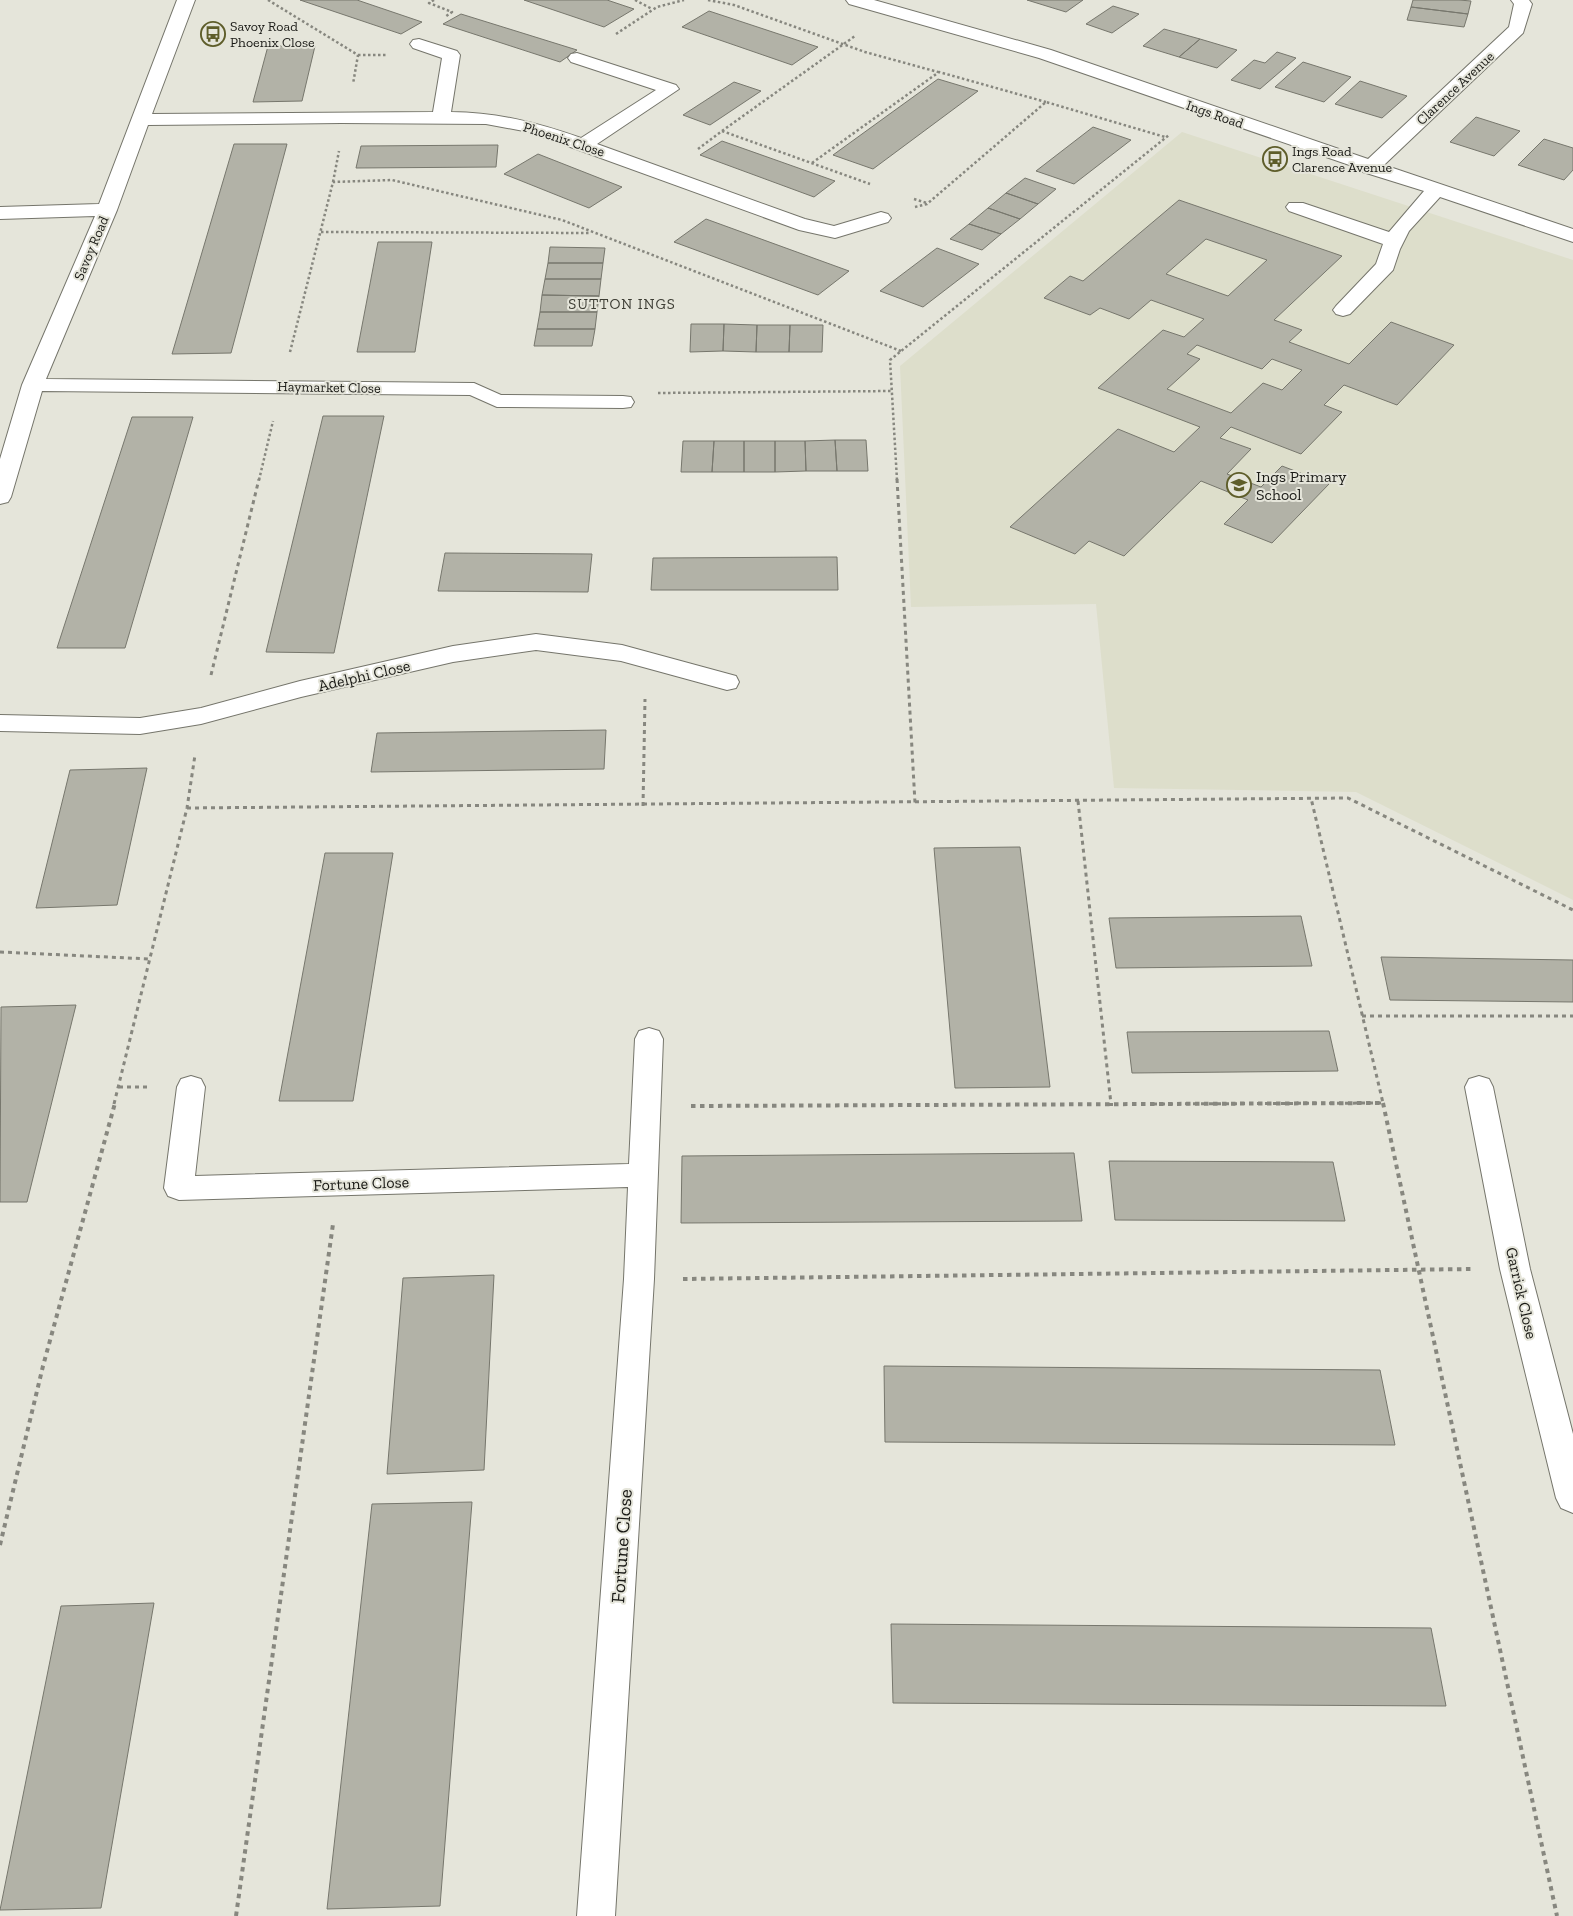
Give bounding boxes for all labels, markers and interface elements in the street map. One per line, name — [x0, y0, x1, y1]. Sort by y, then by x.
place label: Savoy Road Phoenix Close — [230, 18, 315, 51]
bus stop icon: Savoy Road Phoenix Close — [200, 21, 226, 47]
street label: Clarence Avenue — [1413, 48, 1498, 129]
street label: Ings Road — [1184, 97, 1246, 132]
street label: Phoenix Close — [521, 118, 607, 161]
place label: Ings Road Clarence Avenue — [1292, 143, 1393, 176]
bus stop icon: Ings Road Clarence Avenue — [1262, 146, 1288, 172]
street label: Savoy Road — [70, 213, 113, 283]
district label: SUTTON INGS — [568, 295, 676, 313]
street label: Haymarket Close — [277, 378, 381, 397]
place label: Ings Primary School — [1256, 467, 1347, 504]
school or university icon: Ings Primary School — [1226, 472, 1252, 498]
street label: Adelphi Close — [316, 656, 412, 695]
street label: Fortune Close — [313, 1172, 409, 1195]
street label: Garrick Close — [1502, 1245, 1541, 1341]
street label: Fortune Close — [606, 1488, 637, 1604]

